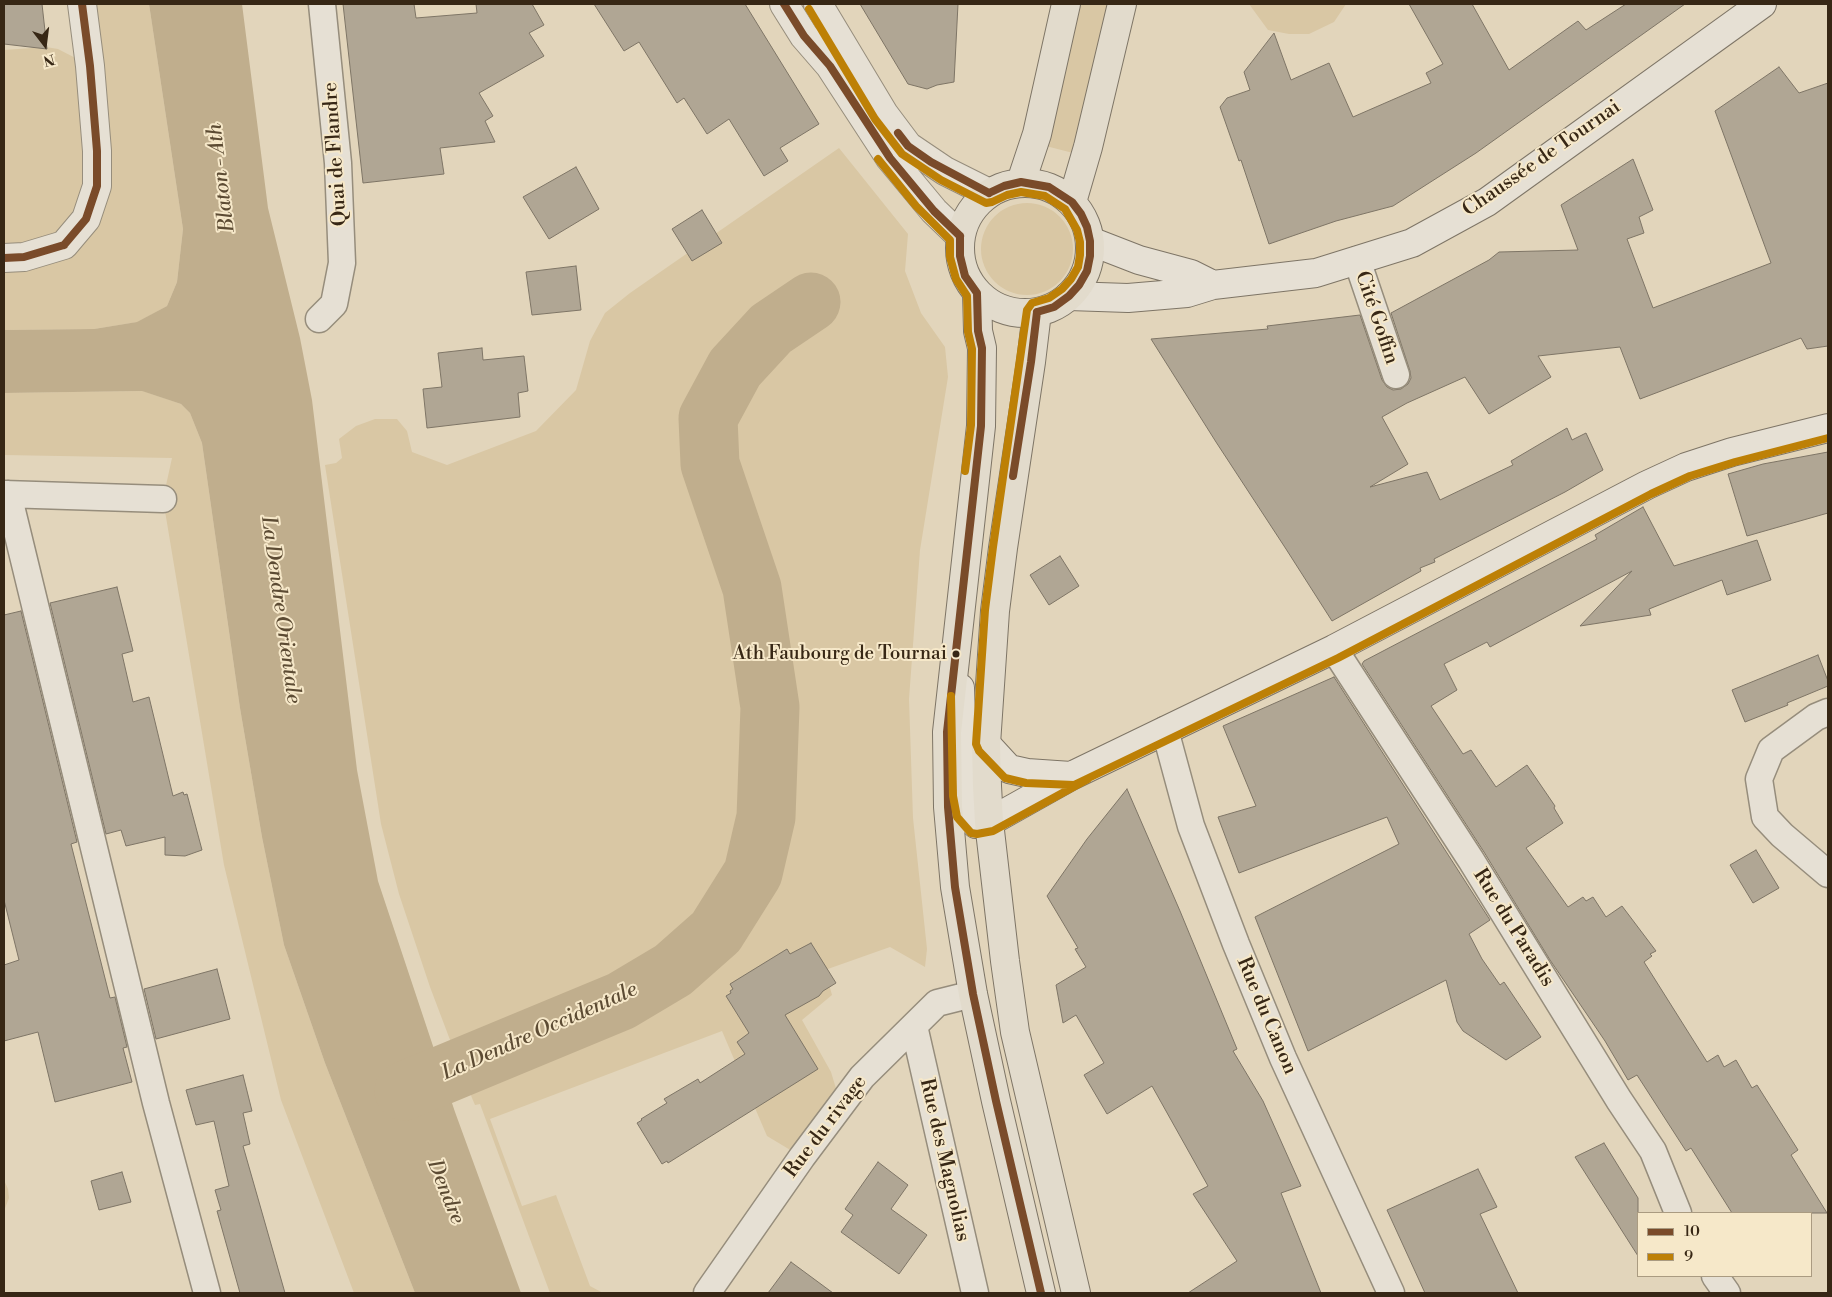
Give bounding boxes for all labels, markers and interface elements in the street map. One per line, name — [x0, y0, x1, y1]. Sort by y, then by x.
north arrow — [20, 20, 70, 70]
text: N — [41, 49, 57, 70]
street label: Quai de Flandre — [319, 81, 353, 227]
street label: Chaussée de Tournai — [1458, 96, 1626, 222]
water label: Blaton - Ath — [203, 122, 241, 234]
street label: Cité Goffin — [1349, 268, 1403, 368]
water label: La Dendre Orientale — [254, 515, 306, 705]
place label: Ath Faubourg de Tournai — [733, 643, 947, 665]
marker: Ath Faubourg de Tournai — [951, 649, 961, 659]
street label: Rue du Paradis — [1467, 865, 1559, 991]
street label: Rue du Canon — [1230, 954, 1302, 1078]
water label: La Dendre Occidentale — [438, 978, 642, 1086]
street label: Rue du rivage — [780, 1071, 872, 1183]
street label: Rue des Magnolias — [914, 1076, 974, 1244]
water label: Dendre — [421, 1156, 469, 1228]
legend — [1637, 1212, 1812, 1277]
text: 10 — [1684, 1222, 1700, 1241]
text: 9 — [1684, 1247, 1693, 1266]

